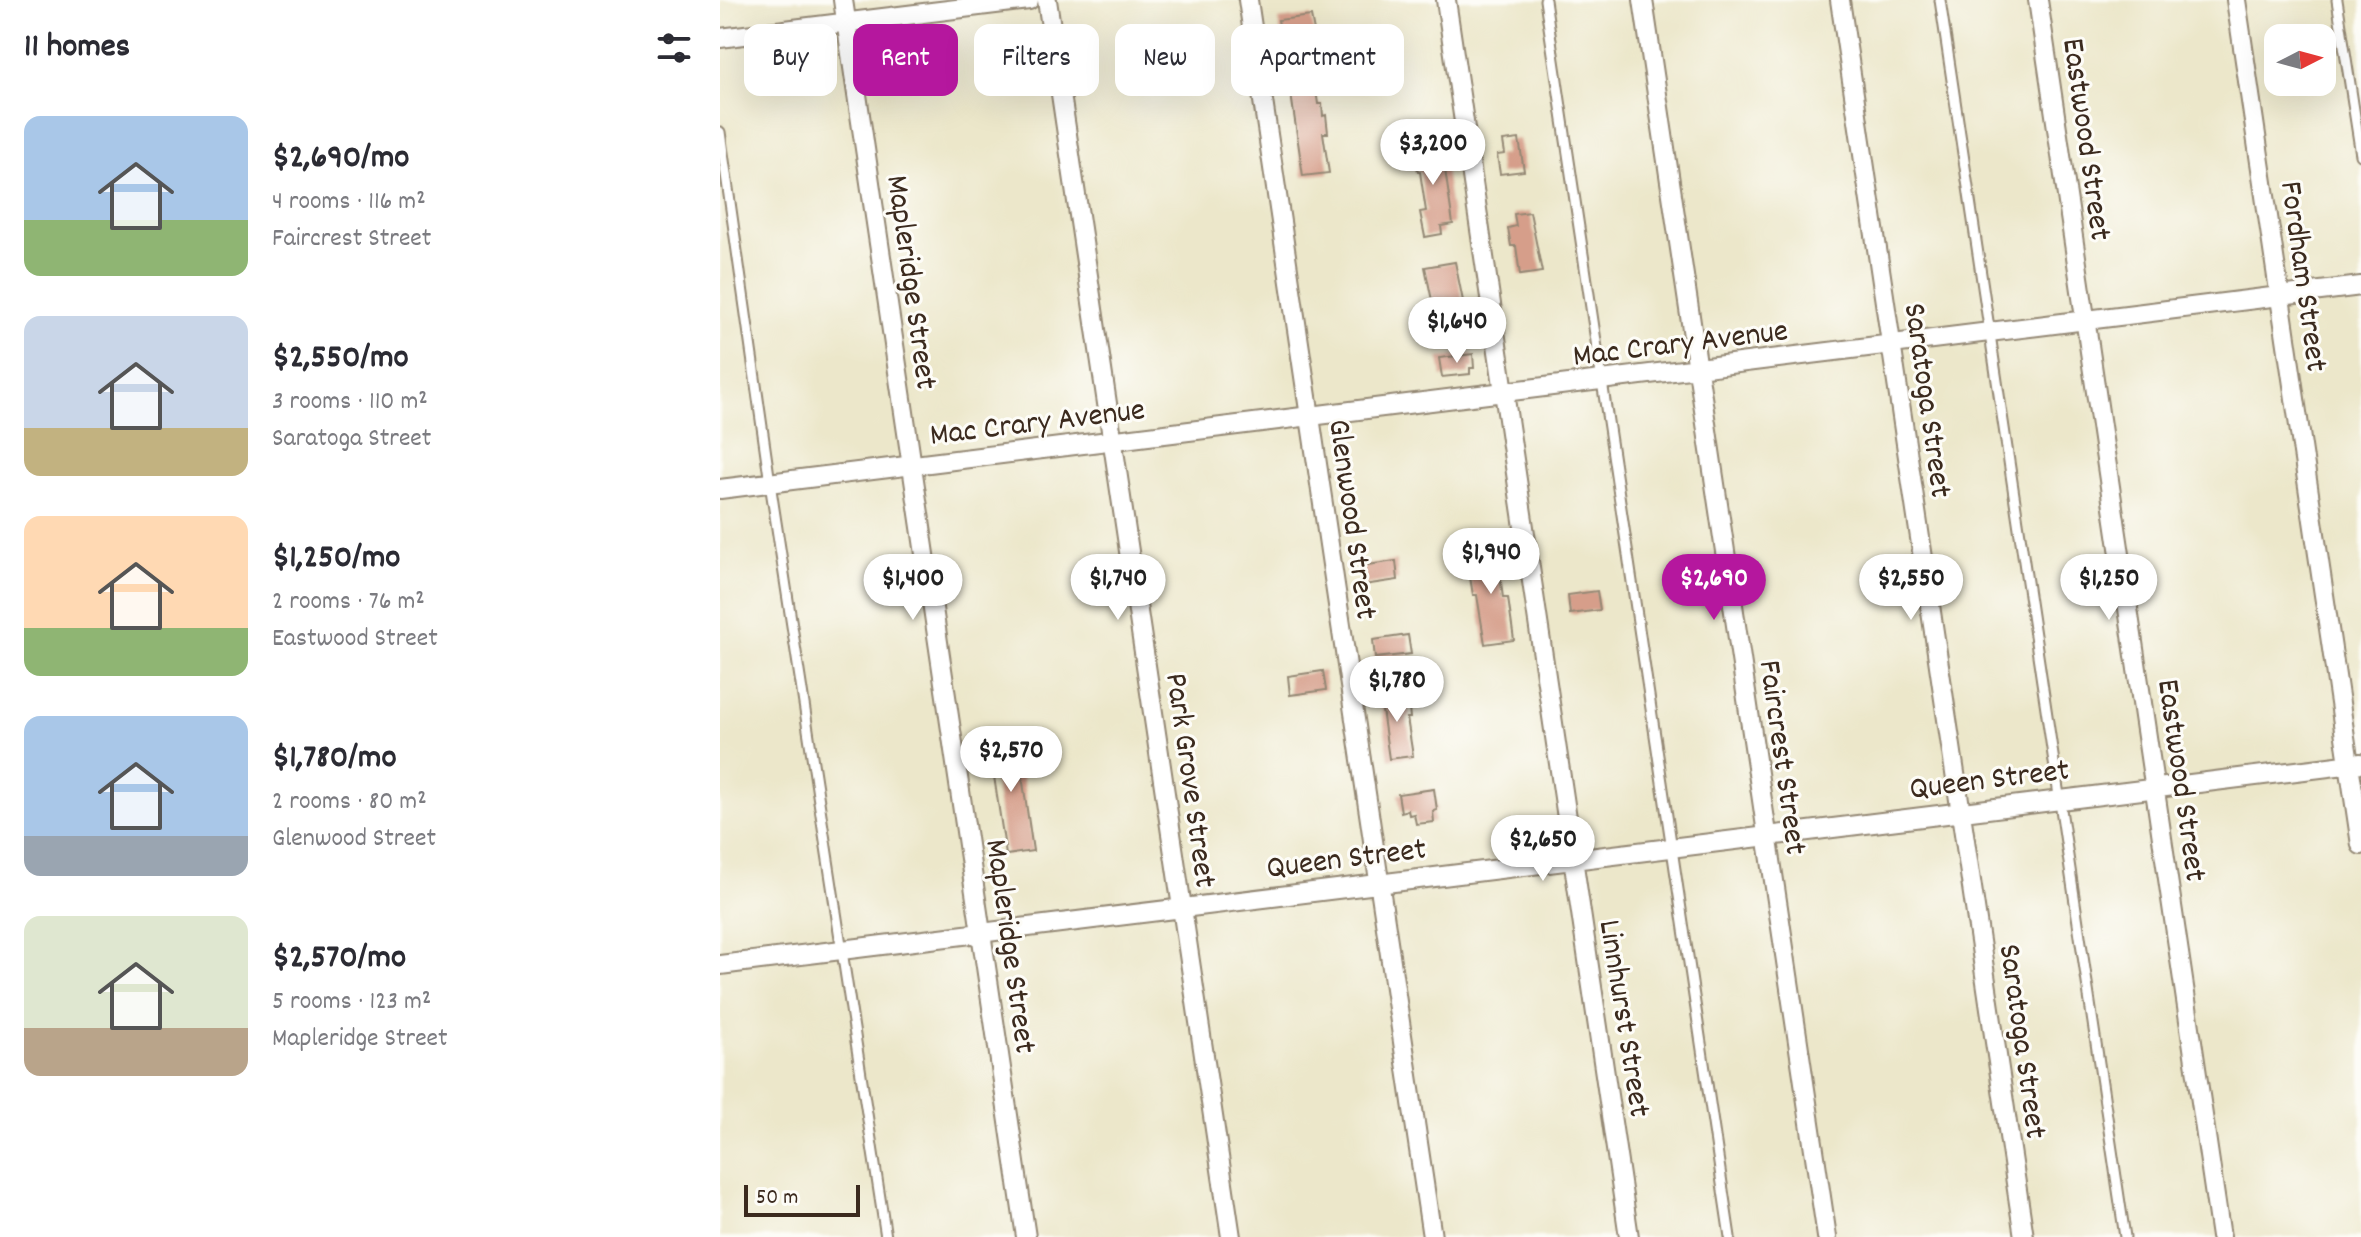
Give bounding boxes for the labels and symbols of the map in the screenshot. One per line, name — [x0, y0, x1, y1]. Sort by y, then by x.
north arrow — [2264, 24, 2336, 96]
street label: Eastwood Street — [2047, 35, 2121, 244]
pin: $3,200 — [1368, 119, 1498, 187]
street label: Mapleridge Street — [871, 172, 947, 393]
street label: Fordham Street — [2265, 178, 2337, 375]
pin: $1,640 — [1392, 297, 1522, 365]
street label: Saratoga Street — [1889, 300, 1962, 501]
street label: Mac Crary Avenue — [1570, 310, 1791, 382]
street label: Mac Crary Avenue — [927, 389, 1148, 461]
street label: Glenwood Street — [1313, 417, 1387, 623]
pin: $1,940 — [1426, 528, 1556, 596]
pin: $1,400 — [848, 554, 978, 622]
pin: $1,740 — [1053, 554, 1183, 622]
pin: $2,690 — [1649, 554, 1779, 622]
pin: $2,550 — [1846, 554, 1976, 622]
pin: $1,250 — [2044, 554, 2174, 622]
pin: $1,780 — [1332, 656, 1462, 724]
street label: Faircrest Street — [1744, 657, 1817, 858]
street label: Park Grove Street — [1150, 670, 1226, 891]
street label: Eastwood Street — [2142, 676, 2216, 885]
pin: $2,570 — [946, 726, 1076, 794]
street label: Queen Street — [1907, 749, 2072, 815]
pin: $2,650 — [1478, 815, 1608, 883]
street label: Queen Street — [1264, 828, 1429, 894]
street label: Mapleridge Street — [970, 836, 1046, 1057]
street label: Linnhurst Street — [1584, 917, 1660, 1121]
street label: Saratoga Street — [1984, 941, 2057, 1142]
scale bar — [744, 1181, 860, 1217]

